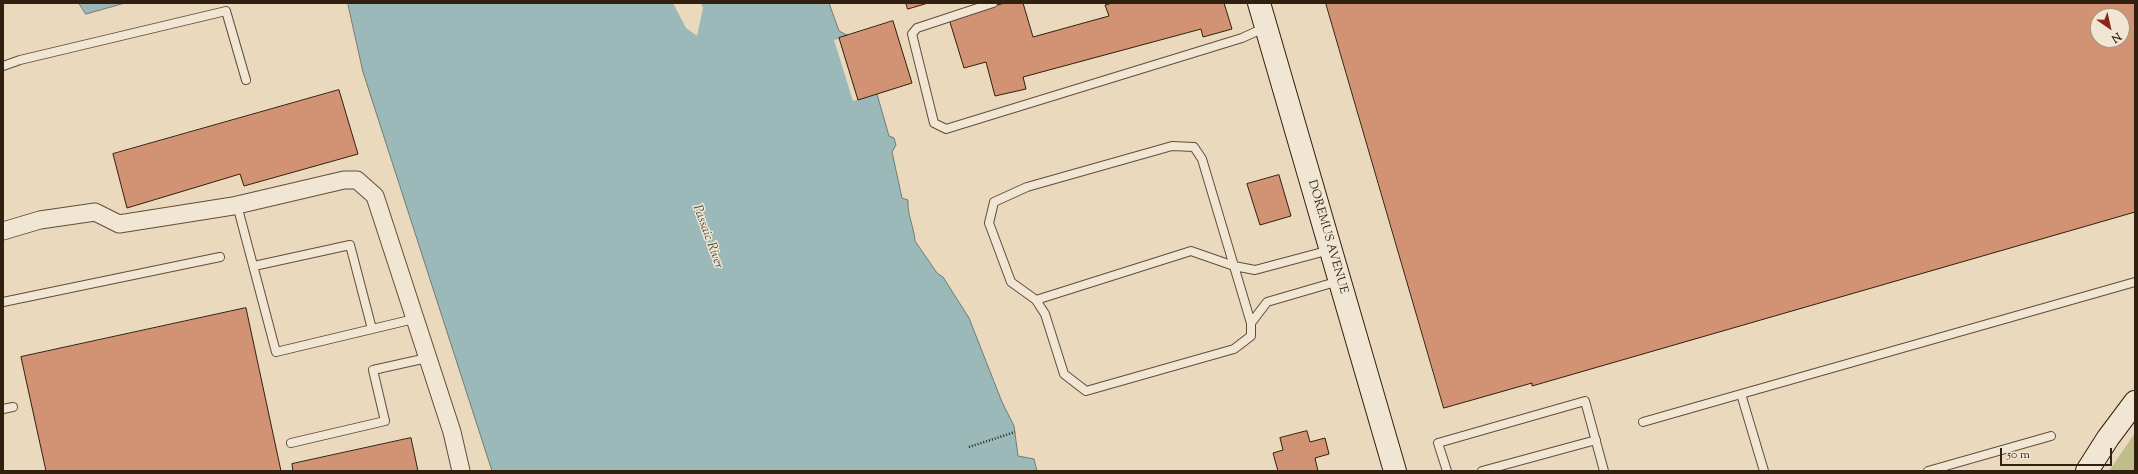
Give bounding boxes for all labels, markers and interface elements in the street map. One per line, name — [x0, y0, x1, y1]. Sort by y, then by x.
north arrow — [2090, 8, 2130, 48]
text: N — [2108, 28, 2124, 46]
street label: DOREMUS AVENUE — [1304, 178, 1350, 296]
water label: Passaic River — [688, 203, 726, 271]
scale bar — [2002, 440, 2114, 466]
text: 50 m — [2007, 446, 2030, 464]

